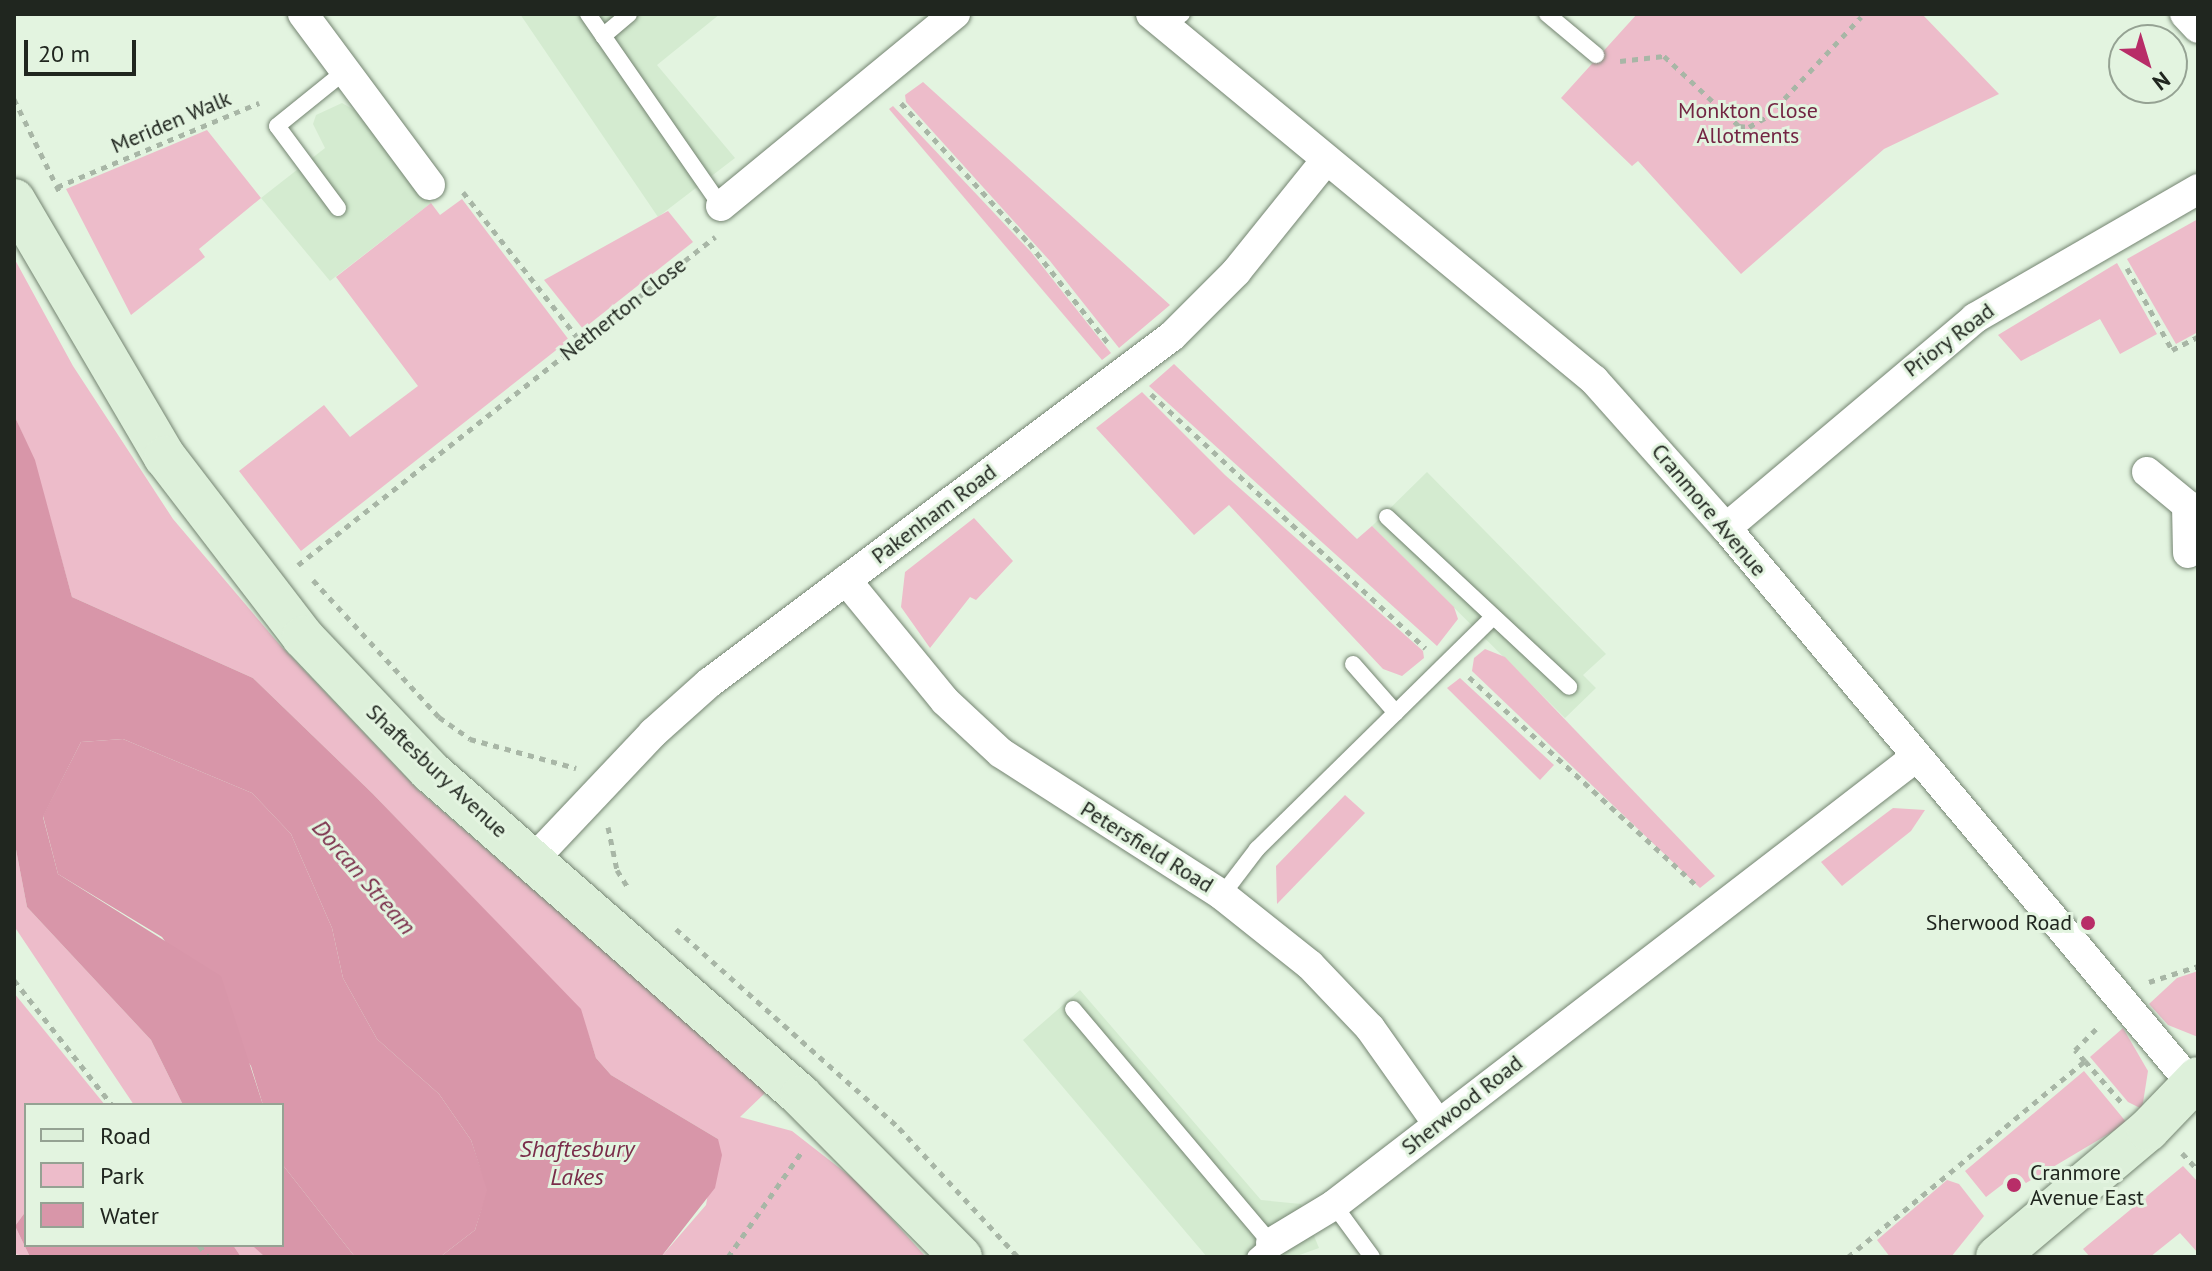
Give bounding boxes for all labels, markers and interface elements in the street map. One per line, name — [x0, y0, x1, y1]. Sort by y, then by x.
scale bar — [28, 24, 140, 74]
north arrow — [2108, 24, 2188, 104]
text: 20 m — [38, 38, 90, 69]
text: N — [2147, 66, 2176, 97]
street label: Meriden Walk — [107, 85, 235, 159]
park label: Monkton Close Allotments — [1678, 97, 1818, 148]
street label: Netherton Close — [555, 252, 691, 366]
street label: Priory Road — [1898, 297, 2000, 383]
street label: Cranmore Avenue — [1646, 438, 1772, 582]
street label: Pakenham Road — [866, 459, 1002, 569]
street label: Shaftesbury Avenue — [360, 698, 514, 844]
street label: Petersfield Road — [1076, 796, 1218, 898]
water label: Dorcan Stream — [306, 813, 422, 941]
place label: Sherwood Road — [1926, 910, 2072, 936]
marker: Sherwood Road — [2079, 914, 2097, 932]
street label: Sherwood Road — [1396, 1050, 1528, 1160]
legend — [24, 1103, 284, 1247]
text: Road — [100, 1120, 151, 1151]
water label: Shaftesbury Lakes — [520, 1135, 634, 1191]
place label: Cranmore Avenue East — [2030, 1159, 2144, 1210]
text: Park — [100, 1160, 144, 1191]
marker: Cranmore Avenue East — [2005, 1176, 2023, 1194]
text: Water — [100, 1200, 159, 1231]

